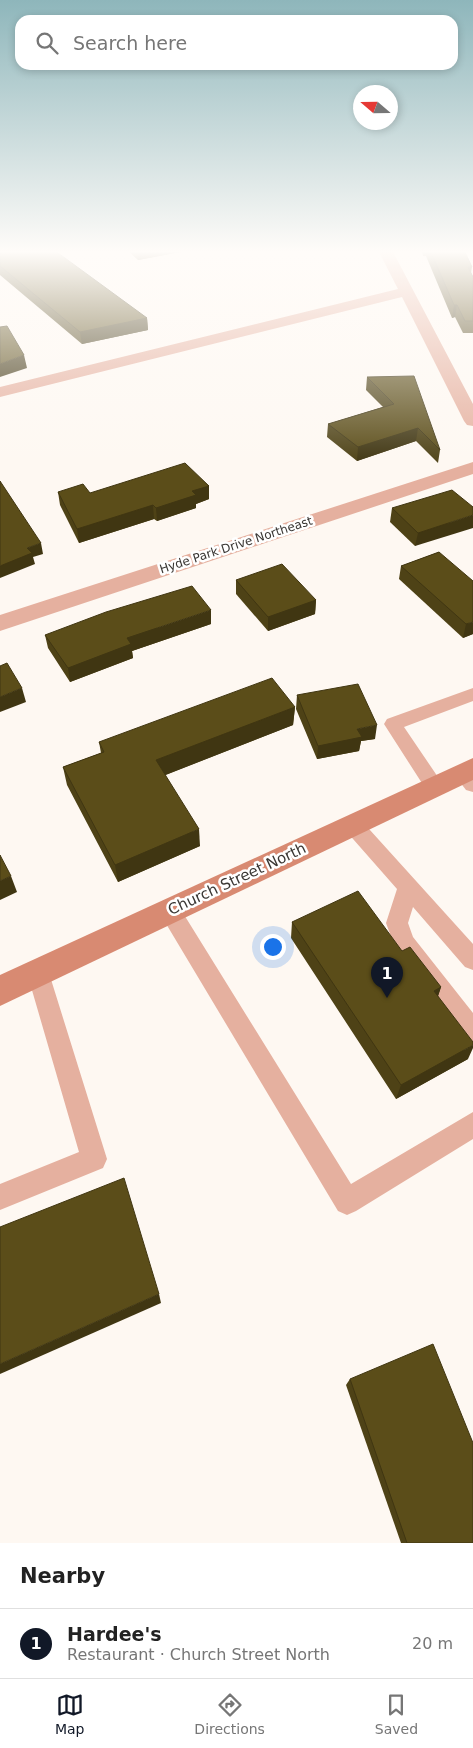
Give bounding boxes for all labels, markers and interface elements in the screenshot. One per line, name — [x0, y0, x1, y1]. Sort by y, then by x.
search box — [15, 15, 458, 70]
icon: search — [33, 29, 61, 57]
text: Search here — [73, 32, 187, 54]
north arrow — [353, 85, 398, 130]
street label: Hyde Park Drive Northeast — [158, 514, 314, 576]
street label: Church Street North — [165, 839, 309, 919]
your location — [260, 934, 286, 960]
pin: 1 — [371, 957, 403, 998]
text: Nearby — [20, 1564, 105, 1588]
text: Hardee's — [67, 1623, 162, 1645]
text: 1 — [30, 1634, 42, 1653]
text: 20 m — [412, 1634, 453, 1653]
text: Restaurant · Church Street North — [67, 1645, 330, 1664]
tab: Map — [55, 1691, 84, 1737]
tab: Directions — [194, 1691, 265, 1737]
tab: Saved — [375, 1691, 418, 1737]

